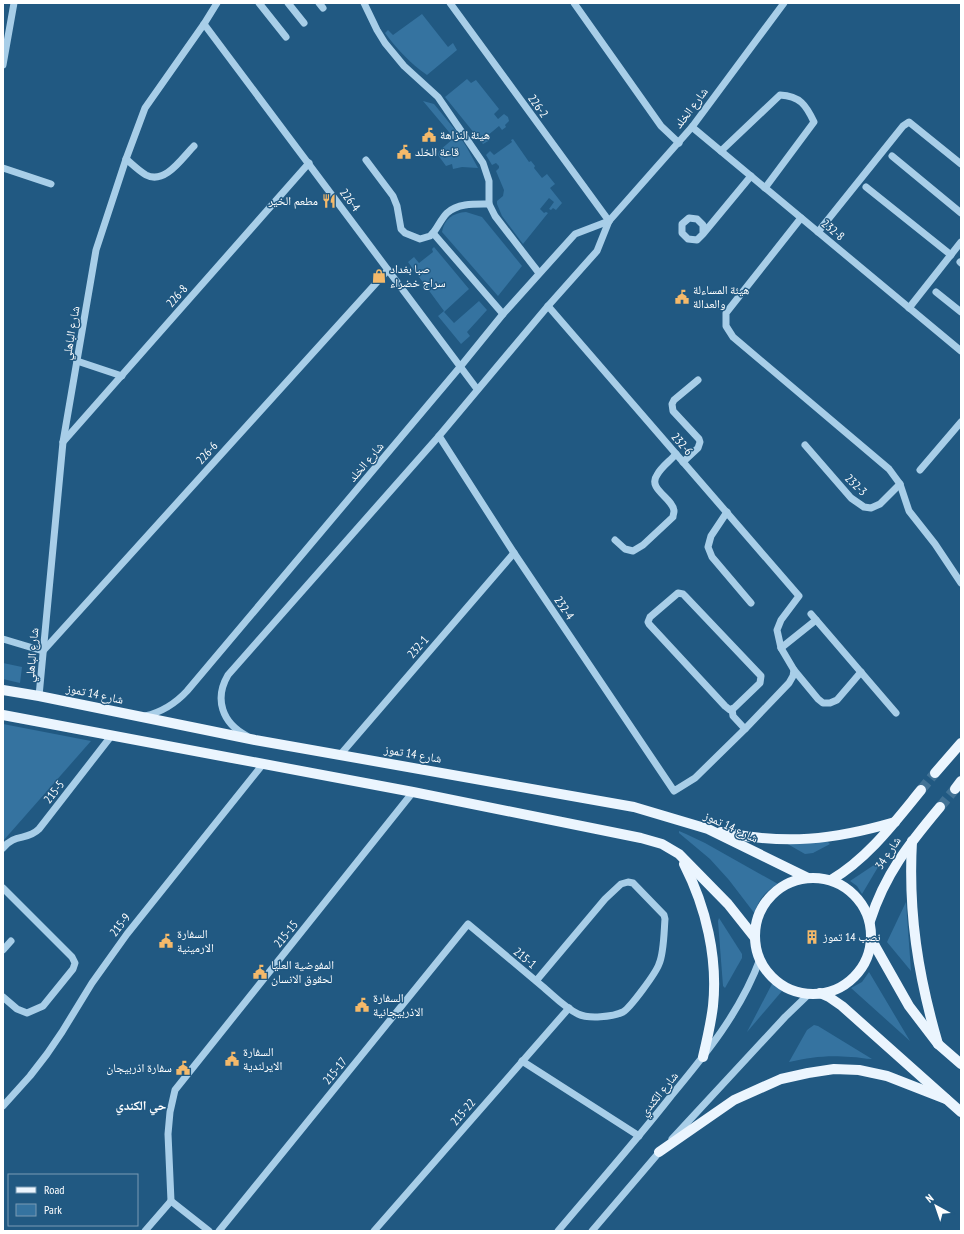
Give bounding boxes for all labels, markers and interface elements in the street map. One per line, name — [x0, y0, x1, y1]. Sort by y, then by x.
street label: شارع الخلد — [670, 84, 712, 132]
street label: 226-2 — [525, 91, 552, 120]
public building icon: هيئة النزاهة — [421, 127, 437, 143]
place label: هيئة النزاهة — [440, 127, 490, 142]
public building icon: قاعة الخلد — [396, 144, 412, 160]
place label: قاعة الخلد — [415, 144, 459, 159]
street label: 226-4 — [337, 185, 364, 215]
place label: مطعم الخير — [268, 193, 318, 209]
restaurant icon: مطعم الخير — [321, 193, 337, 209]
street label: 232-8 — [819, 216, 848, 243]
place label: صبا بغداد سراج خضراء — [390, 261, 446, 290]
shop icon: صبا بغداد سراج خضراء — [371, 268, 387, 284]
street label: 226-8 — [163, 281, 191, 310]
place label: هيئة المساءلة والعدالة — [693, 282, 749, 311]
public building icon: هيئة المساءلة والعدالة — [674, 289, 690, 305]
street label: شارع الباهلي — [58, 305, 86, 362]
street label: 232-6 — [668, 429, 696, 458]
street label: 226-6 — [193, 438, 221, 467]
street label: شارع الخلد — [345, 439, 387, 485]
street label: 232-3 — [842, 471, 871, 499]
street label: 232-4 — [551, 593, 578, 623]
street label: شارع الباهلي — [22, 627, 44, 683]
street label: 232-1 — [404, 632, 432, 661]
street label: شارع 14 تموز — [64, 680, 125, 708]
street label: شارع 14 تموز — [382, 741, 443, 767]
street label: 215-5 — [40, 777, 67, 806]
street label: شارع 14 تموز — [700, 807, 761, 847]
street label: شارع 34 — [871, 833, 905, 873]
street label: 215-9 — [106, 910, 133, 939]
street label: 215-15 — [270, 917, 301, 950]
place label: السفارة الارمينية — [177, 926, 214, 955]
building icon: نصب 14 تموز — [804, 929, 820, 945]
place label: نصب 14 تموز — [822, 929, 881, 944]
public building icon: السفارة الارمينية — [158, 933, 174, 949]
street label: 215-1 — [511, 944, 540, 971]
place label: المفوضية العليا لحقوق الانسان — [271, 957, 334, 986]
public building icon: المفوضية العليا لحقوق الانسان — [252, 964, 268, 980]
place label: السفارة الاذربيجانية — [373, 990, 424, 1019]
public building icon: السفارة الاذربيجانية — [354, 997, 370, 1013]
place label: السفارة الايرلندية — [243, 1044, 282, 1073]
public building icon: السفارة الايرلندية — [224, 1051, 240, 1067]
street label: 215-17 — [319, 1054, 350, 1087]
place label: سفارة اذربيجان — [106, 1060, 172, 1075]
public building icon: سفارة اذربيجان — [175, 1060, 191, 1076]
street label: شارع الكندي — [636, 1068, 684, 1121]
street label: 215-22 — [447, 1095, 478, 1128]
district label: حي الكندي — [115, 1097, 167, 1116]
legend — [8, 1174, 138, 1226]
text: Road — [44, 1182, 64, 1197]
north arrow — [916, 1186, 956, 1226]
text: N — [923, 1191, 936, 1206]
text: Park — [44, 1202, 62, 1217]

